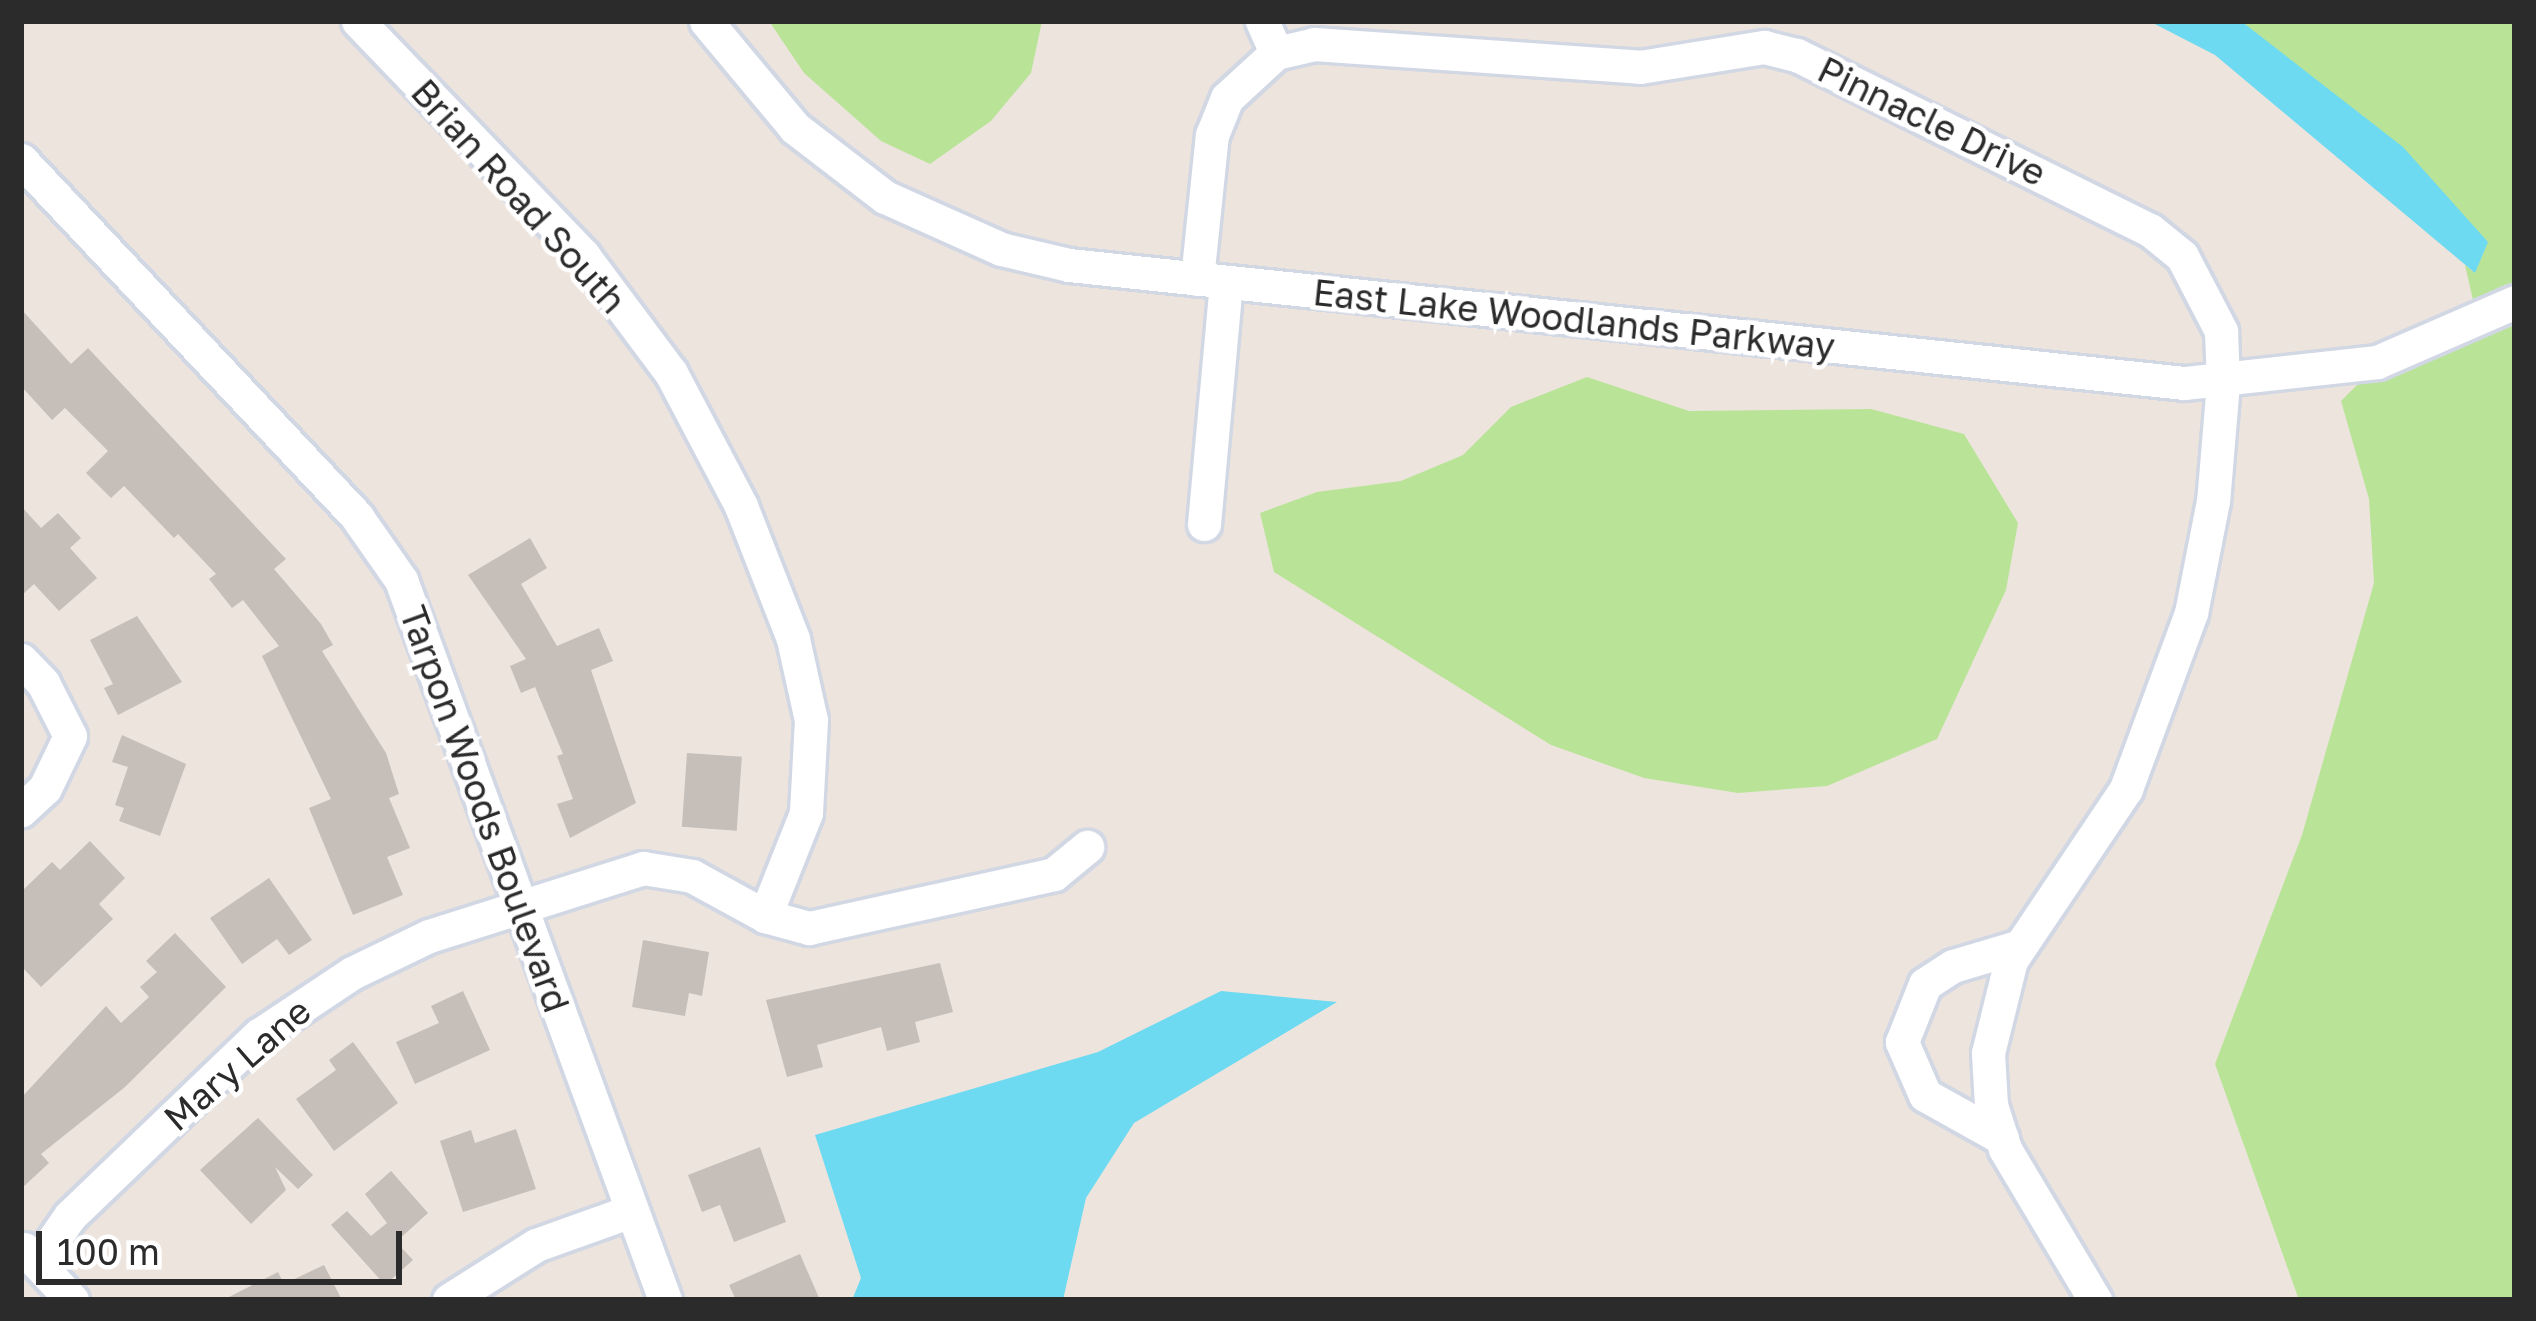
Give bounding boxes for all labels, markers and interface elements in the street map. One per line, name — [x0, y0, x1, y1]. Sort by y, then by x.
street label: Pinnacle Drive — [1811, 47, 2053, 195]
street label: Brian Road South — [403, 70, 635, 322]
street label: East Lake Woodlands Parkway — [1311, 270, 1837, 368]
street label: Tarpon Woods Boulevard — [391, 600, 579, 1018]
street label: Mary Lane — [155, 989, 319, 1139]
scale bar — [42, 1207, 408, 1281]
text: 100 m — [57, 1230, 160, 1273]

